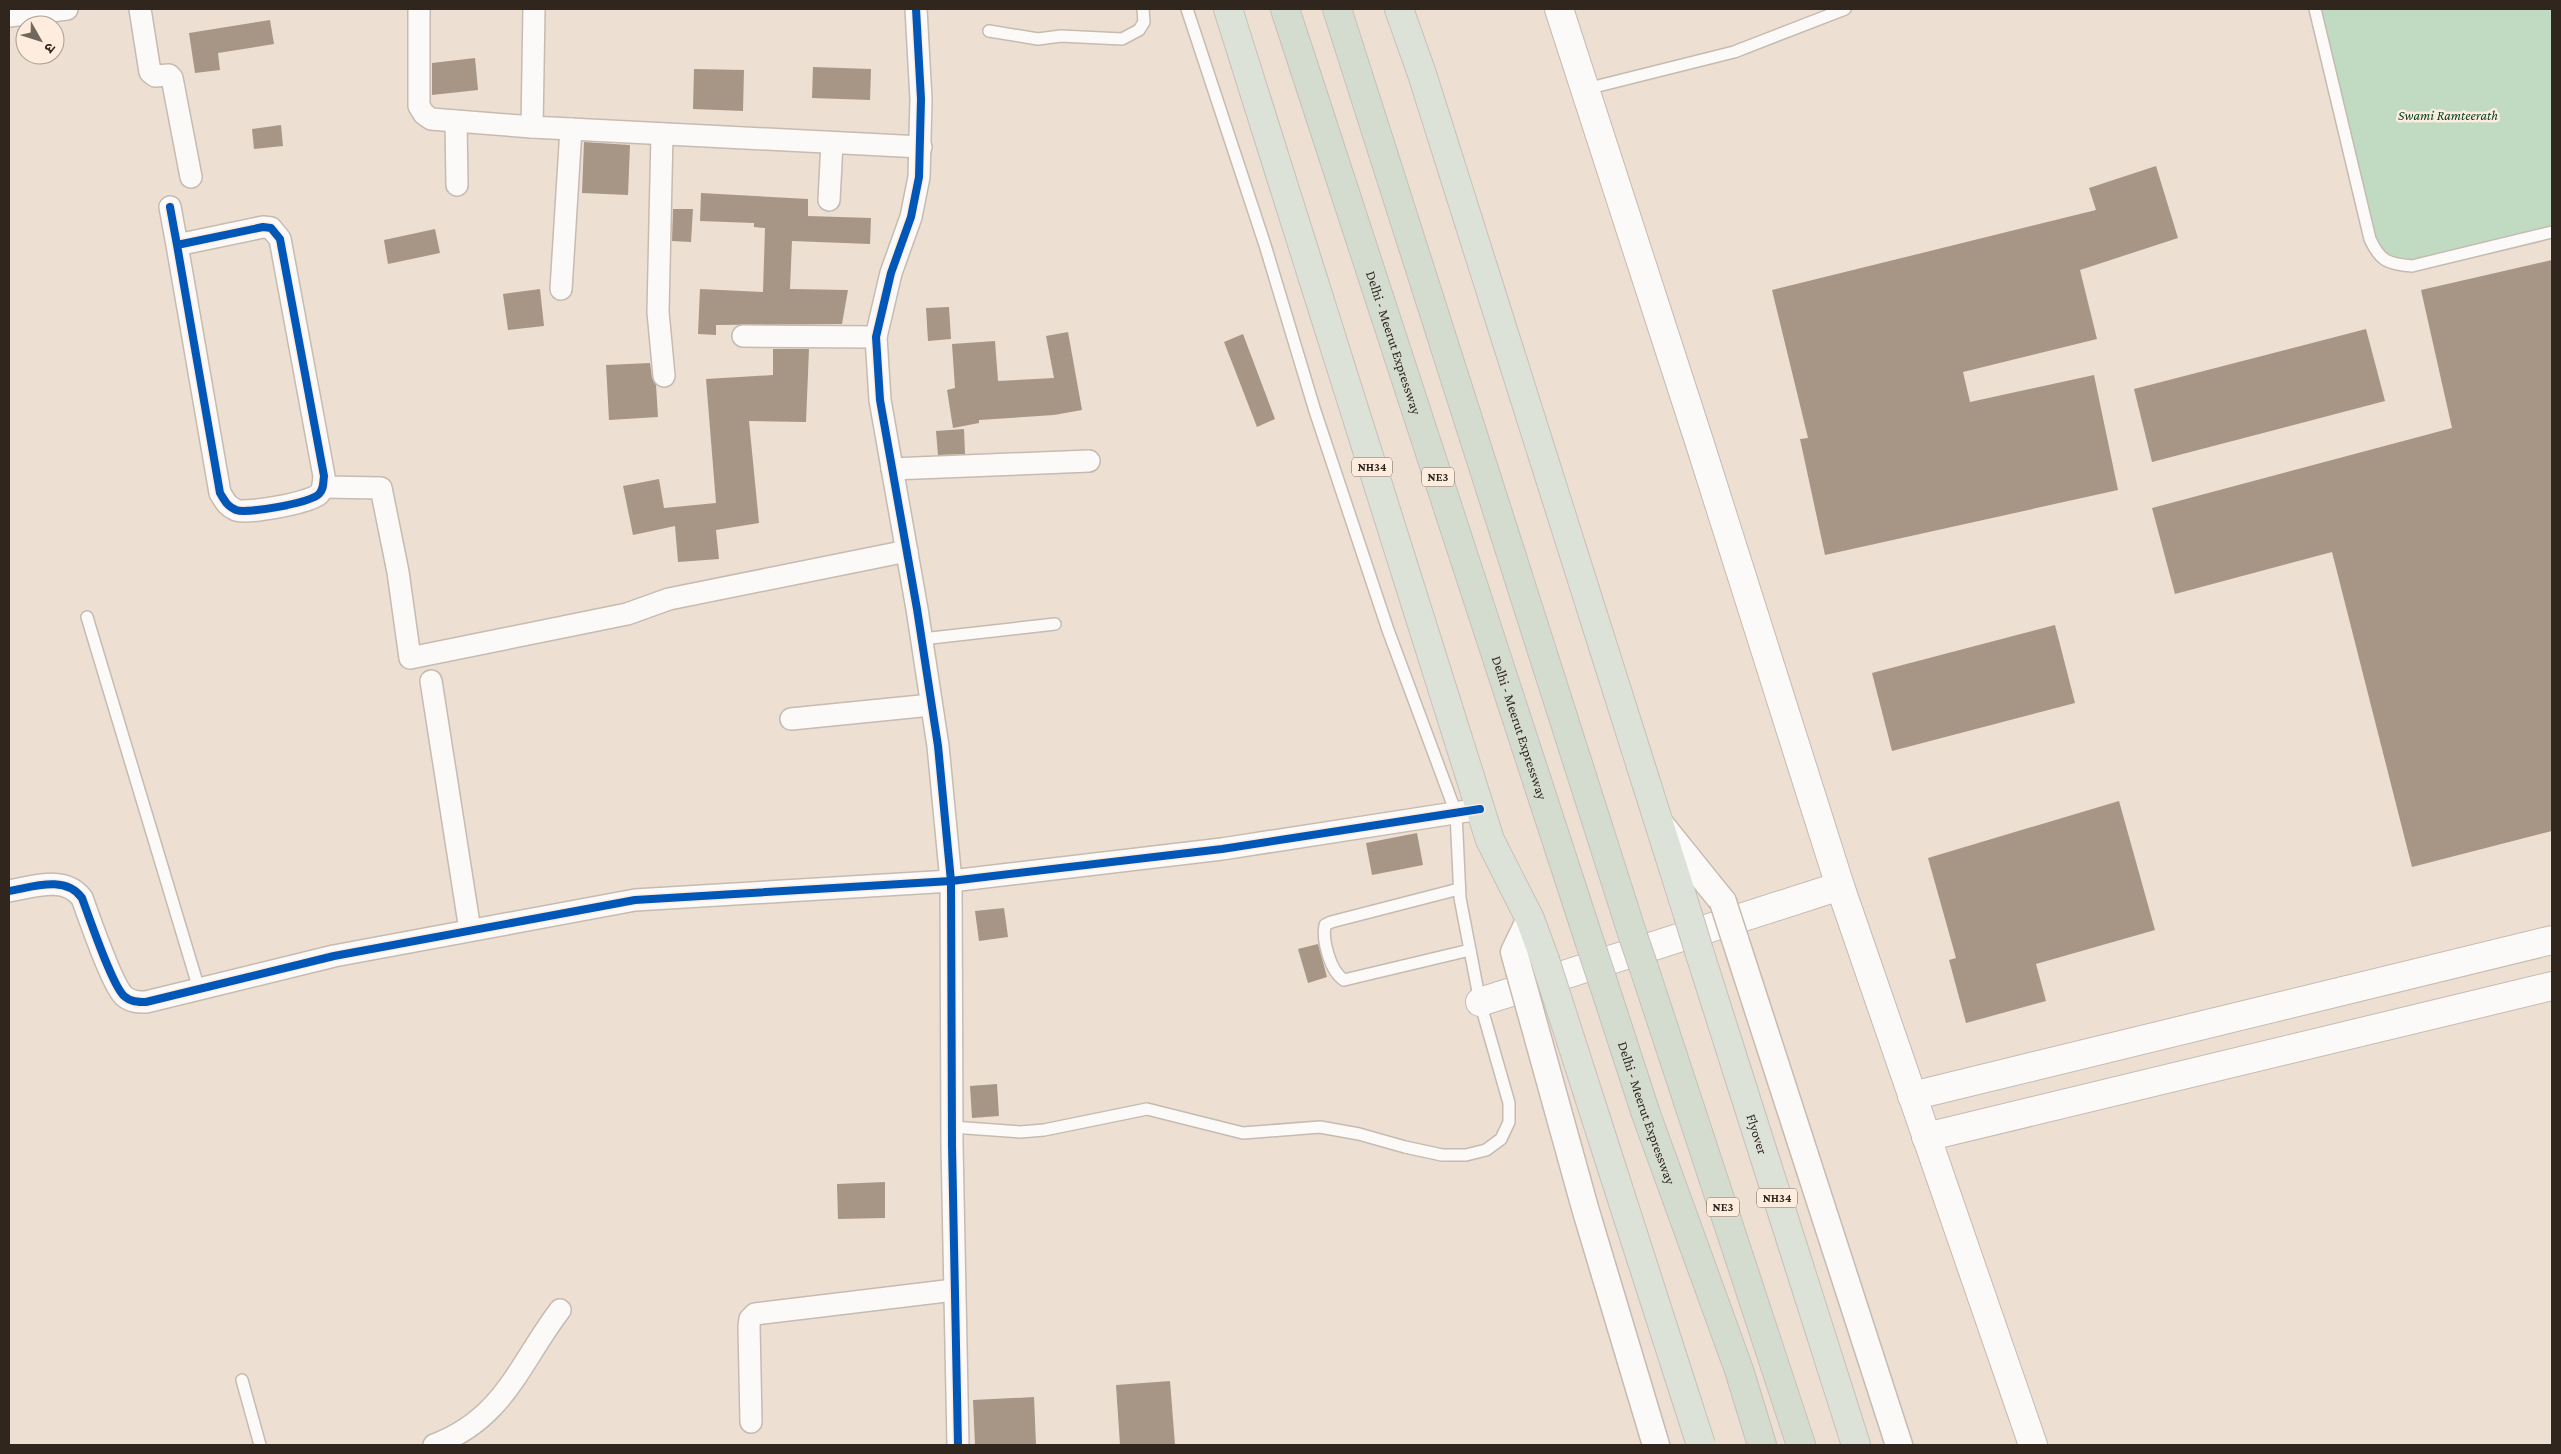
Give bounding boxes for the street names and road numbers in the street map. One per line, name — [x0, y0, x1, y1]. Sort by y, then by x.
street label: Delhi - Meerut Expressway — [1363, 269, 1425, 417]
road number: NH34 — [1352, 458, 1392, 477]
road number: NE3 — [1422, 468, 1454, 487]
street label: Delhi - Meerut Expressway — [1489, 654, 1551, 802]
street label: Delhi - Meerut Expressway — [1615, 1039, 1679, 1187]
street label: Flyover — [1743, 1112, 1771, 1156]
road number: NH34 — [1757, 1188, 1797, 1208]
road number: NE3 — [1707, 1198, 1739, 1216]

